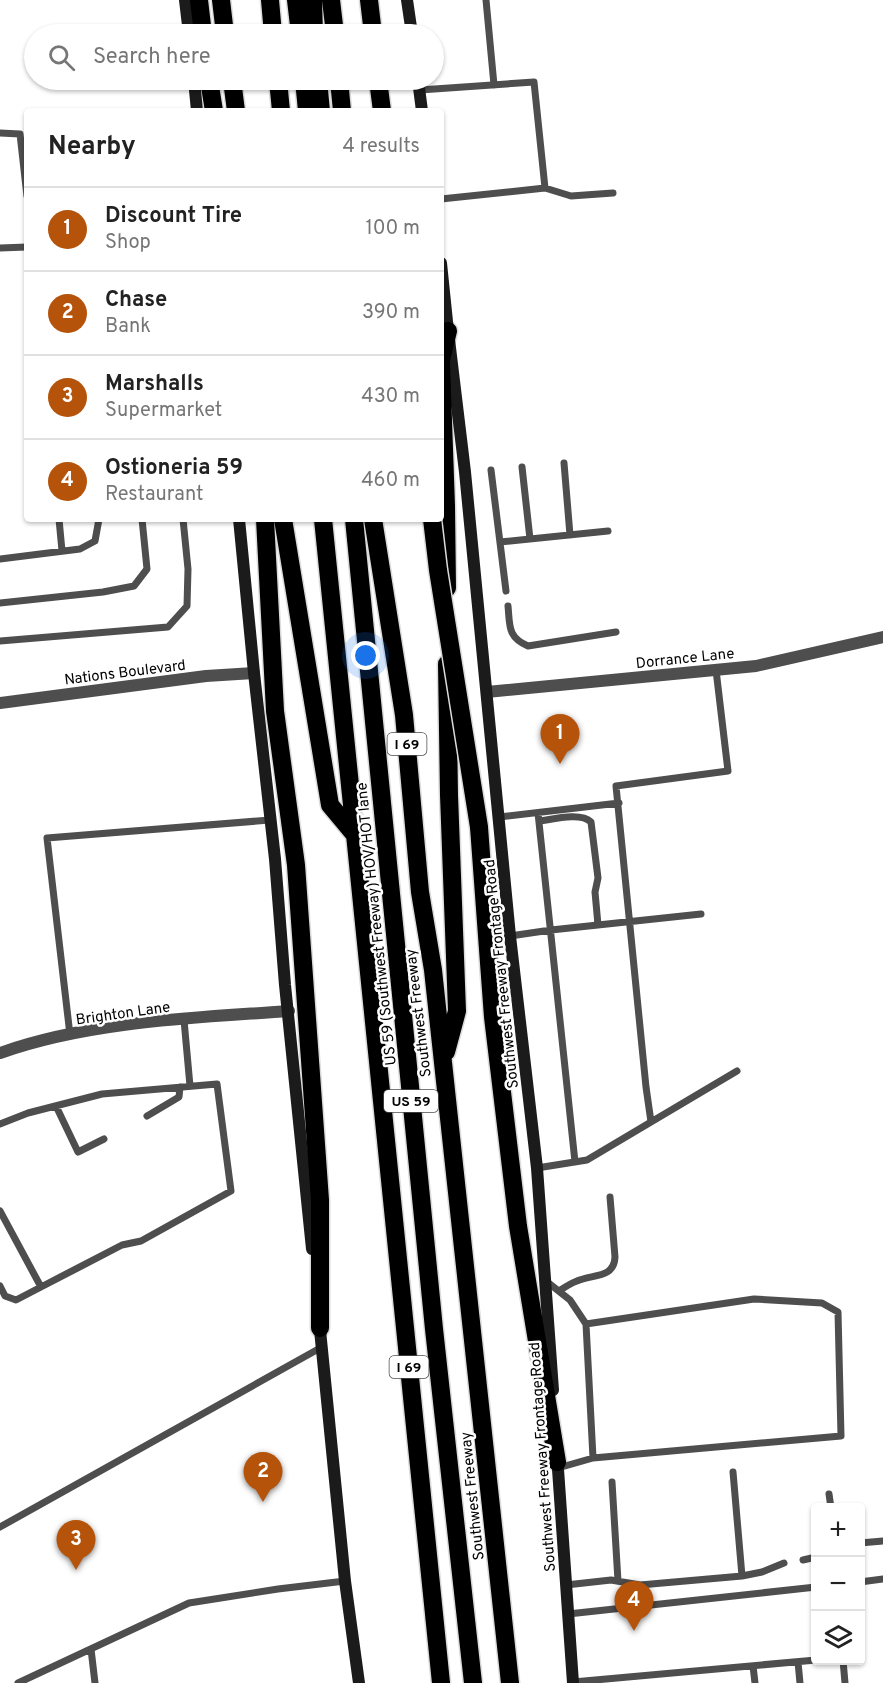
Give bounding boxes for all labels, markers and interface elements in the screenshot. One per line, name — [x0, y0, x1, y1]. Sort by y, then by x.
search box — [24, 24, 444, 90]
icon: search — [45, 41, 78, 74]
text: Search here — [93, 44, 211, 71]
text: Nearby — [48, 131, 136, 164]
text: 4 results — [343, 134, 420, 160]
text: Discount Tire — [105, 203, 242, 230]
text: 1 — [64, 216, 72, 242]
text: 100 m — [365, 216, 420, 242]
text: Shop — [105, 230, 151, 256]
text: Chase — [105, 287, 167, 314]
text: 2 — [61, 300, 74, 326]
text: 390 m — [362, 300, 420, 326]
text: Bank — [105, 314, 151, 340]
text: Marshalls — [105, 371, 204, 398]
text: 3 — [62, 384, 74, 410]
text: 430 m — [361, 384, 420, 410]
text: Supermarket — [105, 398, 222, 424]
text: Ostioneria 59 — [105, 455, 243, 482]
text: 4 — [61, 468, 74, 494]
text: 460 m — [361, 468, 420, 494]
text: Restaurant — [105, 482, 204, 508]
your location — [351, 641, 380, 670]
street label: Dorrance Lane — [635, 645, 735, 674]
street label: Nations Boulevard — [63, 657, 187, 690]
pin: 1 — [540, 714, 580, 764]
road number: I 69 — [388, 733, 426, 755]
street label: US 59 (Southwest Freeway) HOV/HOT lane — [353, 781, 402, 1066]
street label: Southwest Freeway Frontage Road — [481, 858, 524, 1089]
street label: Southwest Freeway — [402, 947, 437, 1078]
street label: Brighton Lane — [75, 998, 172, 1031]
road number: US 59 — [384, 1090, 438, 1112]
street label: Southwest Freeway Frontage Road — [526, 1341, 561, 1572]
road number: I 69 — [390, 1356, 428, 1378]
street label: Southwest Freeway — [457, 1431, 490, 1561]
pin: 2 — [244, 1452, 282, 1502]
map controls — [811, 1503, 865, 1665]
button: + — [811, 1503, 865, 1557]
pin: 3 — [56, 1520, 96, 1570]
button: − — [811, 1557, 865, 1611]
pin: 4 — [614, 1582, 654, 1631]
button: layers — [811, 1611, 865, 1665]

